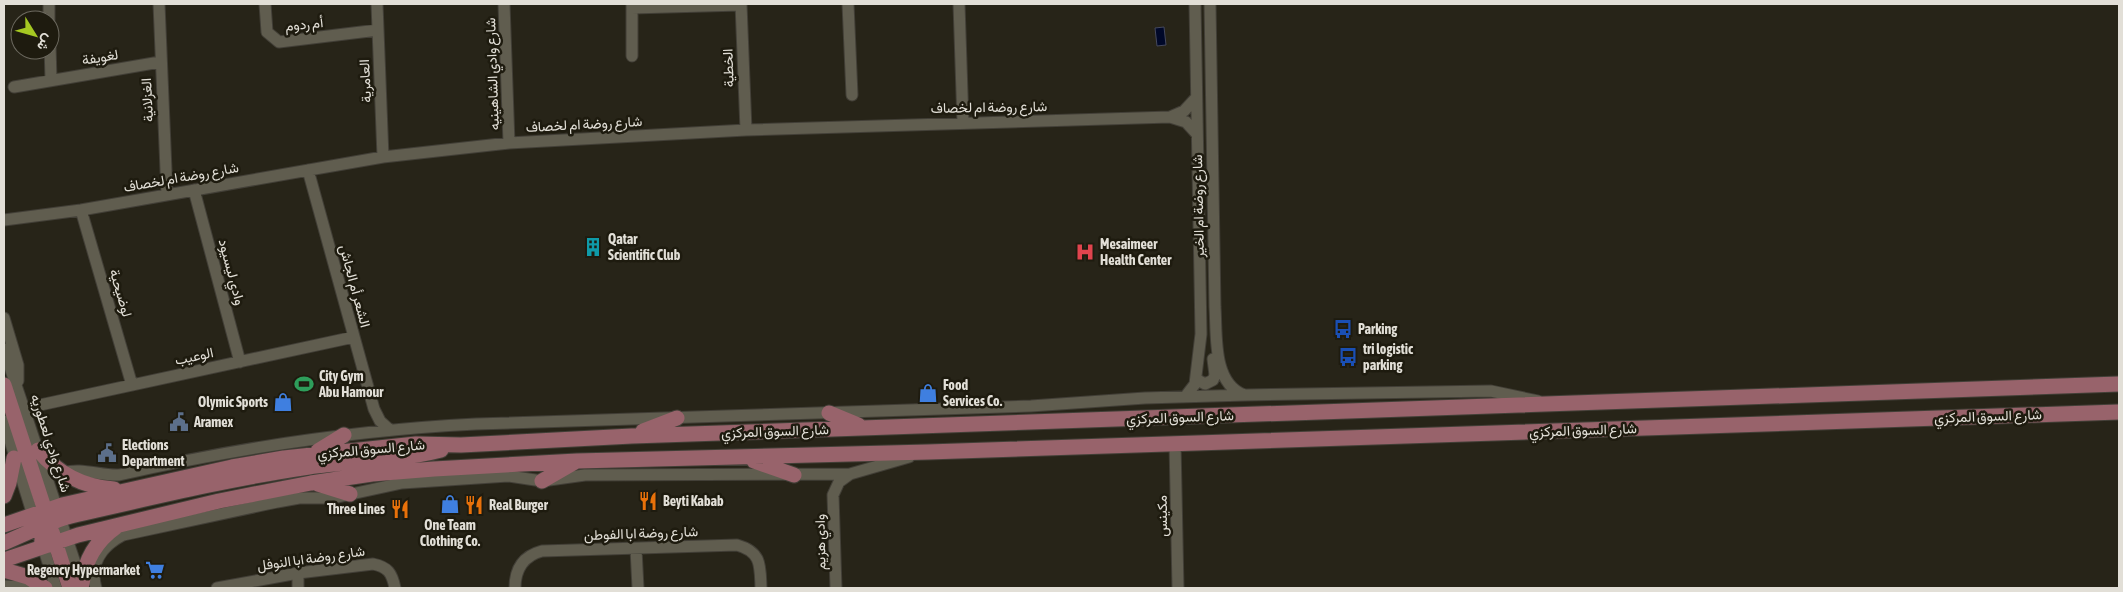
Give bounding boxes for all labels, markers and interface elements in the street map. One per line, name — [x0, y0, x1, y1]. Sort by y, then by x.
north arrow — [10, 10, 60, 60]
street label: أم ردوم — [284, 14, 324, 35]
street label: شارع وادي الشاهينيه — [482, 17, 506, 131]
text: ش — [33, 31, 57, 54]
street label: لغويفة — [80, 46, 120, 69]
street label: الخطية — [719, 48, 737, 88]
street label: العامرية — [356, 59, 375, 103]
street label: الغزلانية — [138, 78, 157, 122]
street label: شارع روضة ام لخصاف — [931, 98, 1048, 119]
street label: شارع روضة ام لخصاف — [525, 113, 643, 138]
street label: شارع روضة ام الخير — [1189, 154, 1210, 259]
street label: شارع روضة ام لخصاف — [122, 159, 240, 198]
place label: Qatar Scientific Club — [608, 231, 681, 263]
building icon: Qatar Scientific Club — [582, 236, 604, 258]
place label: Mesaimeer Health Center — [1100, 236, 1172, 268]
street label: وادي ليسيود — [212, 237, 248, 308]
hospital icon: Mesaimeer Health Center — [1074, 241, 1096, 263]
street label: الشعر أم الجاش — [335, 243, 374, 329]
street label: لوضيحية — [106, 267, 135, 319]
bus stop icon: Parking — [1332, 318, 1354, 340]
place label: Parking — [1358, 321, 1398, 337]
place label: tri logistic parking — [1362, 341, 1414, 373]
street label: الوعيب — [173, 344, 215, 369]
bus stop icon: tri logistic parking — [1337, 346, 1359, 368]
place label: City Gym Abu Hamour — [318, 368, 384, 400]
sports icon: City Gym Abu Hamour — [293, 373, 315, 395]
place label: Food Services Co. — [943, 377, 1003, 409]
shop icon: Food Services Co. — [917, 382, 939, 404]
shop icon: Olymic Sports — [272, 391, 294, 413]
street label: شارع وادي لعطوريه — [24, 392, 74, 495]
place label: Olymic Sports — [198, 394, 268, 410]
street label: شارع السوق المركزي — [1934, 406, 2042, 430]
street label: شارع السوق المركزي — [1126, 407, 1234, 431]
public building icon: Aramex — [168, 411, 190, 433]
place label: Aramex — [193, 414, 234, 430]
street label: شارع السوق المركزي — [1529, 420, 1637, 444]
street label: شارع السوق المركزي — [721, 421, 829, 445]
street label: شارع السوق المركزي — [317, 436, 426, 466]
place label: Elections Department — [122, 437, 185, 469]
public building icon: Elections Department — [96, 442, 118, 464]
restaurant icon: Beyti Kabab — [637, 490, 659, 512]
shop icon: One Team Clothing Co. — [439, 493, 461, 515]
place label: Beyti Kabab — [663, 493, 724, 509]
restaurant icon: Real Burger — [463, 494, 485, 516]
street label: مكينس — [1154, 495, 1171, 537]
place label: Real Burger — [489, 497, 549, 513]
restaurant icon: Three Lines — [389, 498, 411, 520]
place label: Three Lines — [327, 501, 385, 517]
street label: وادي هزيم — [812, 514, 832, 570]
place label: One Team Clothing Co. — [420, 517, 481, 549]
street label: شارع روضة ابا الفوطن — [584, 523, 699, 546]
street label: شارع روضة ابا النوفل — [256, 543, 366, 576]
supermarket icon: Regency Hypermarket — [144, 559, 166, 581]
place label: Regency Hypermarket — [27, 562, 140, 578]

